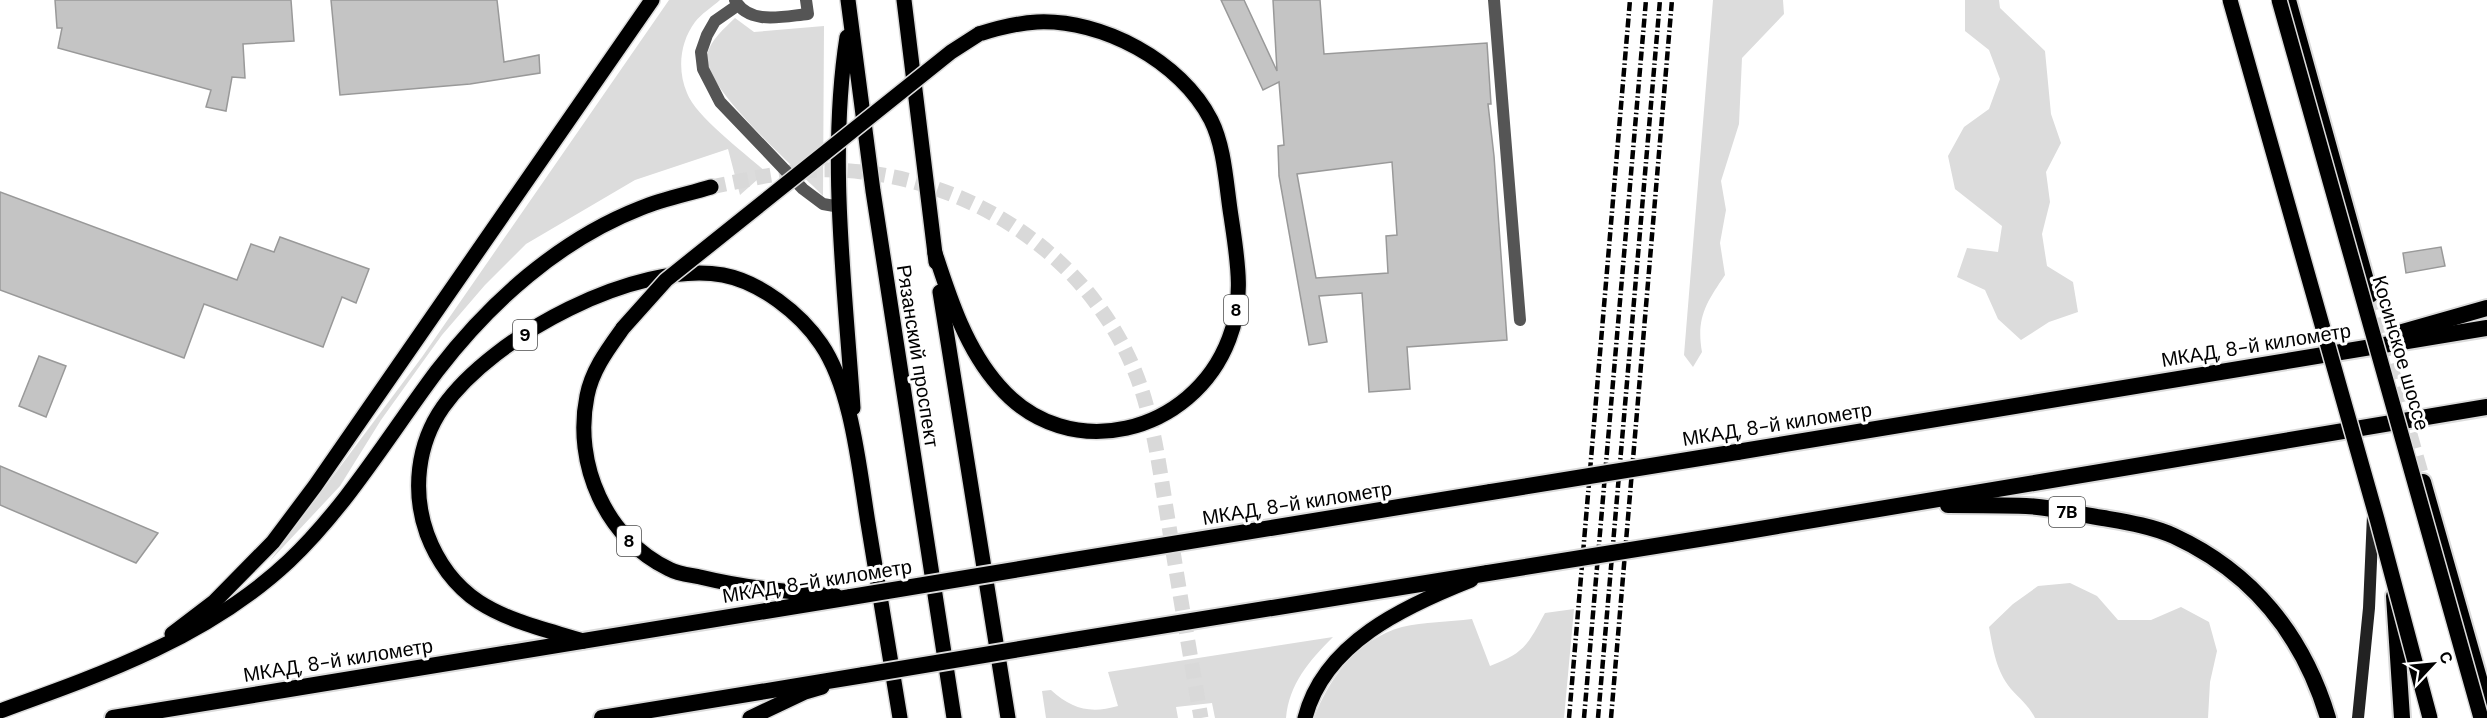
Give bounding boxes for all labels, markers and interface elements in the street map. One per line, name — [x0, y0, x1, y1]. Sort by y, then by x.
street label: Рязанский проспект — [891, 263, 945, 449]
street label: Косинское шоссе — [2366, 273, 2436, 433]
road number: 8 — [1224, 295, 1248, 325]
street label: МКАД, 8-й километр — [2159, 317, 2353, 373]
road number: 9 — [513, 320, 537, 350]
street label: МКАД, 8-й километр — [1680, 396, 1874, 452]
street label: МКАД, 8-й километр — [1200, 475, 1394, 531]
road number: 7B — [2049, 497, 2085, 527]
road number: 8 — [617, 526, 641, 556]
street label: МКАД, 8-й километр — [720, 553, 914, 609]
street label: МКАД, 8-й километр — [241, 632, 435, 688]
north arrow — [2403, 634, 2463, 694]
text: С — [2434, 648, 2458, 668]

